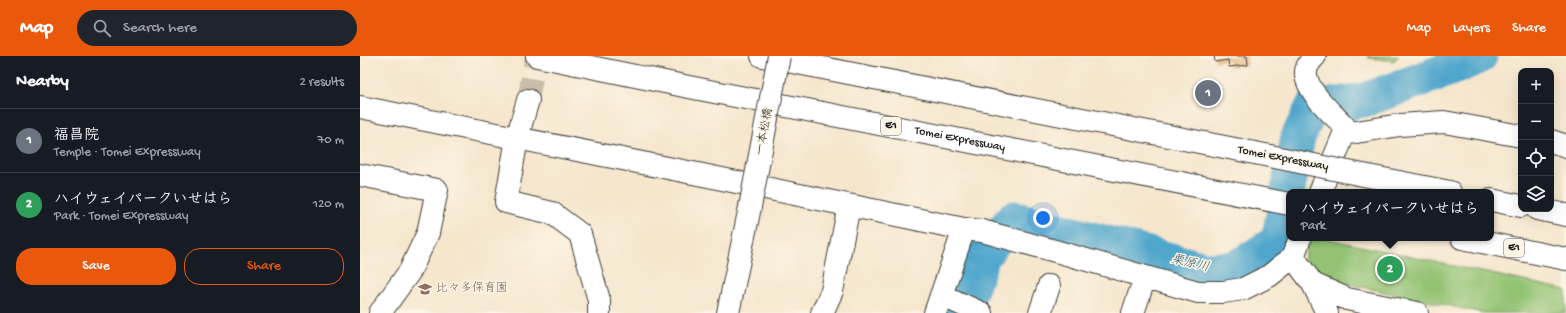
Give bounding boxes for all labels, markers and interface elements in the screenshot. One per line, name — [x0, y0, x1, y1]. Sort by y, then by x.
search box — [77, 10, 357, 46]
text: Map — [20, 17, 53, 40]
icon: search — [91, 17, 113, 39]
text: Search here — [123, 19, 197, 37]
text: Map — [1407, 20, 1431, 37]
text: Layers — [1453, 20, 1490, 37]
text: Share — [1512, 20, 1546, 37]
map controls — [1518, 68, 1554, 212]
button: + — [1518, 68, 1554, 104]
text: Nearby — [16, 72, 69, 92]
text: 2 results — [299, 75, 344, 90]
pin: 1 — [1195, 78, 1221, 108]
button: − — [1518, 104, 1554, 140]
street label: 一本松橋 — [753, 107, 776, 157]
road number: E1 — [881, 117, 901, 135]
street label: Tomei Expressway — [912, 124, 1006, 155]
text: 福昌院 — [54, 127, 99, 145]
text: 1 — [26, 133, 32, 148]
text: 70 m — [318, 133, 344, 148]
button: locate — [1518, 140, 1554, 176]
street label: Tomei Expressway — [1236, 143, 1330, 175]
text: Temple · Tomei Expressway — [54, 145, 201, 160]
button: layers — [1518, 176, 1554, 212]
popup — [1286, 189, 1494, 241]
text: ハイウェイパークいせはら — [54, 191, 233, 209]
text: 2 — [26, 197, 32, 212]
text: 120 m — [313, 197, 344, 212]
text: ハイウェイパークいせはら — [1301, 201, 1479, 219]
your location — [1033, 208, 1053, 228]
text: Park · Tomei Expressway — [54, 209, 189, 224]
text: Park — [1301, 219, 1326, 234]
road number: E1 — [1504, 239, 1524, 257]
button: Save — [16, 248, 176, 285]
button: Share — [184, 248, 344, 285]
water label: 栗原川 — [1169, 252, 1211, 276]
pin: 2 — [1377, 254, 1403, 284]
school or university icon: 比々多保育園 — [417, 281, 433, 297]
place label: 比々多保育園 — [436, 281, 508, 296]

